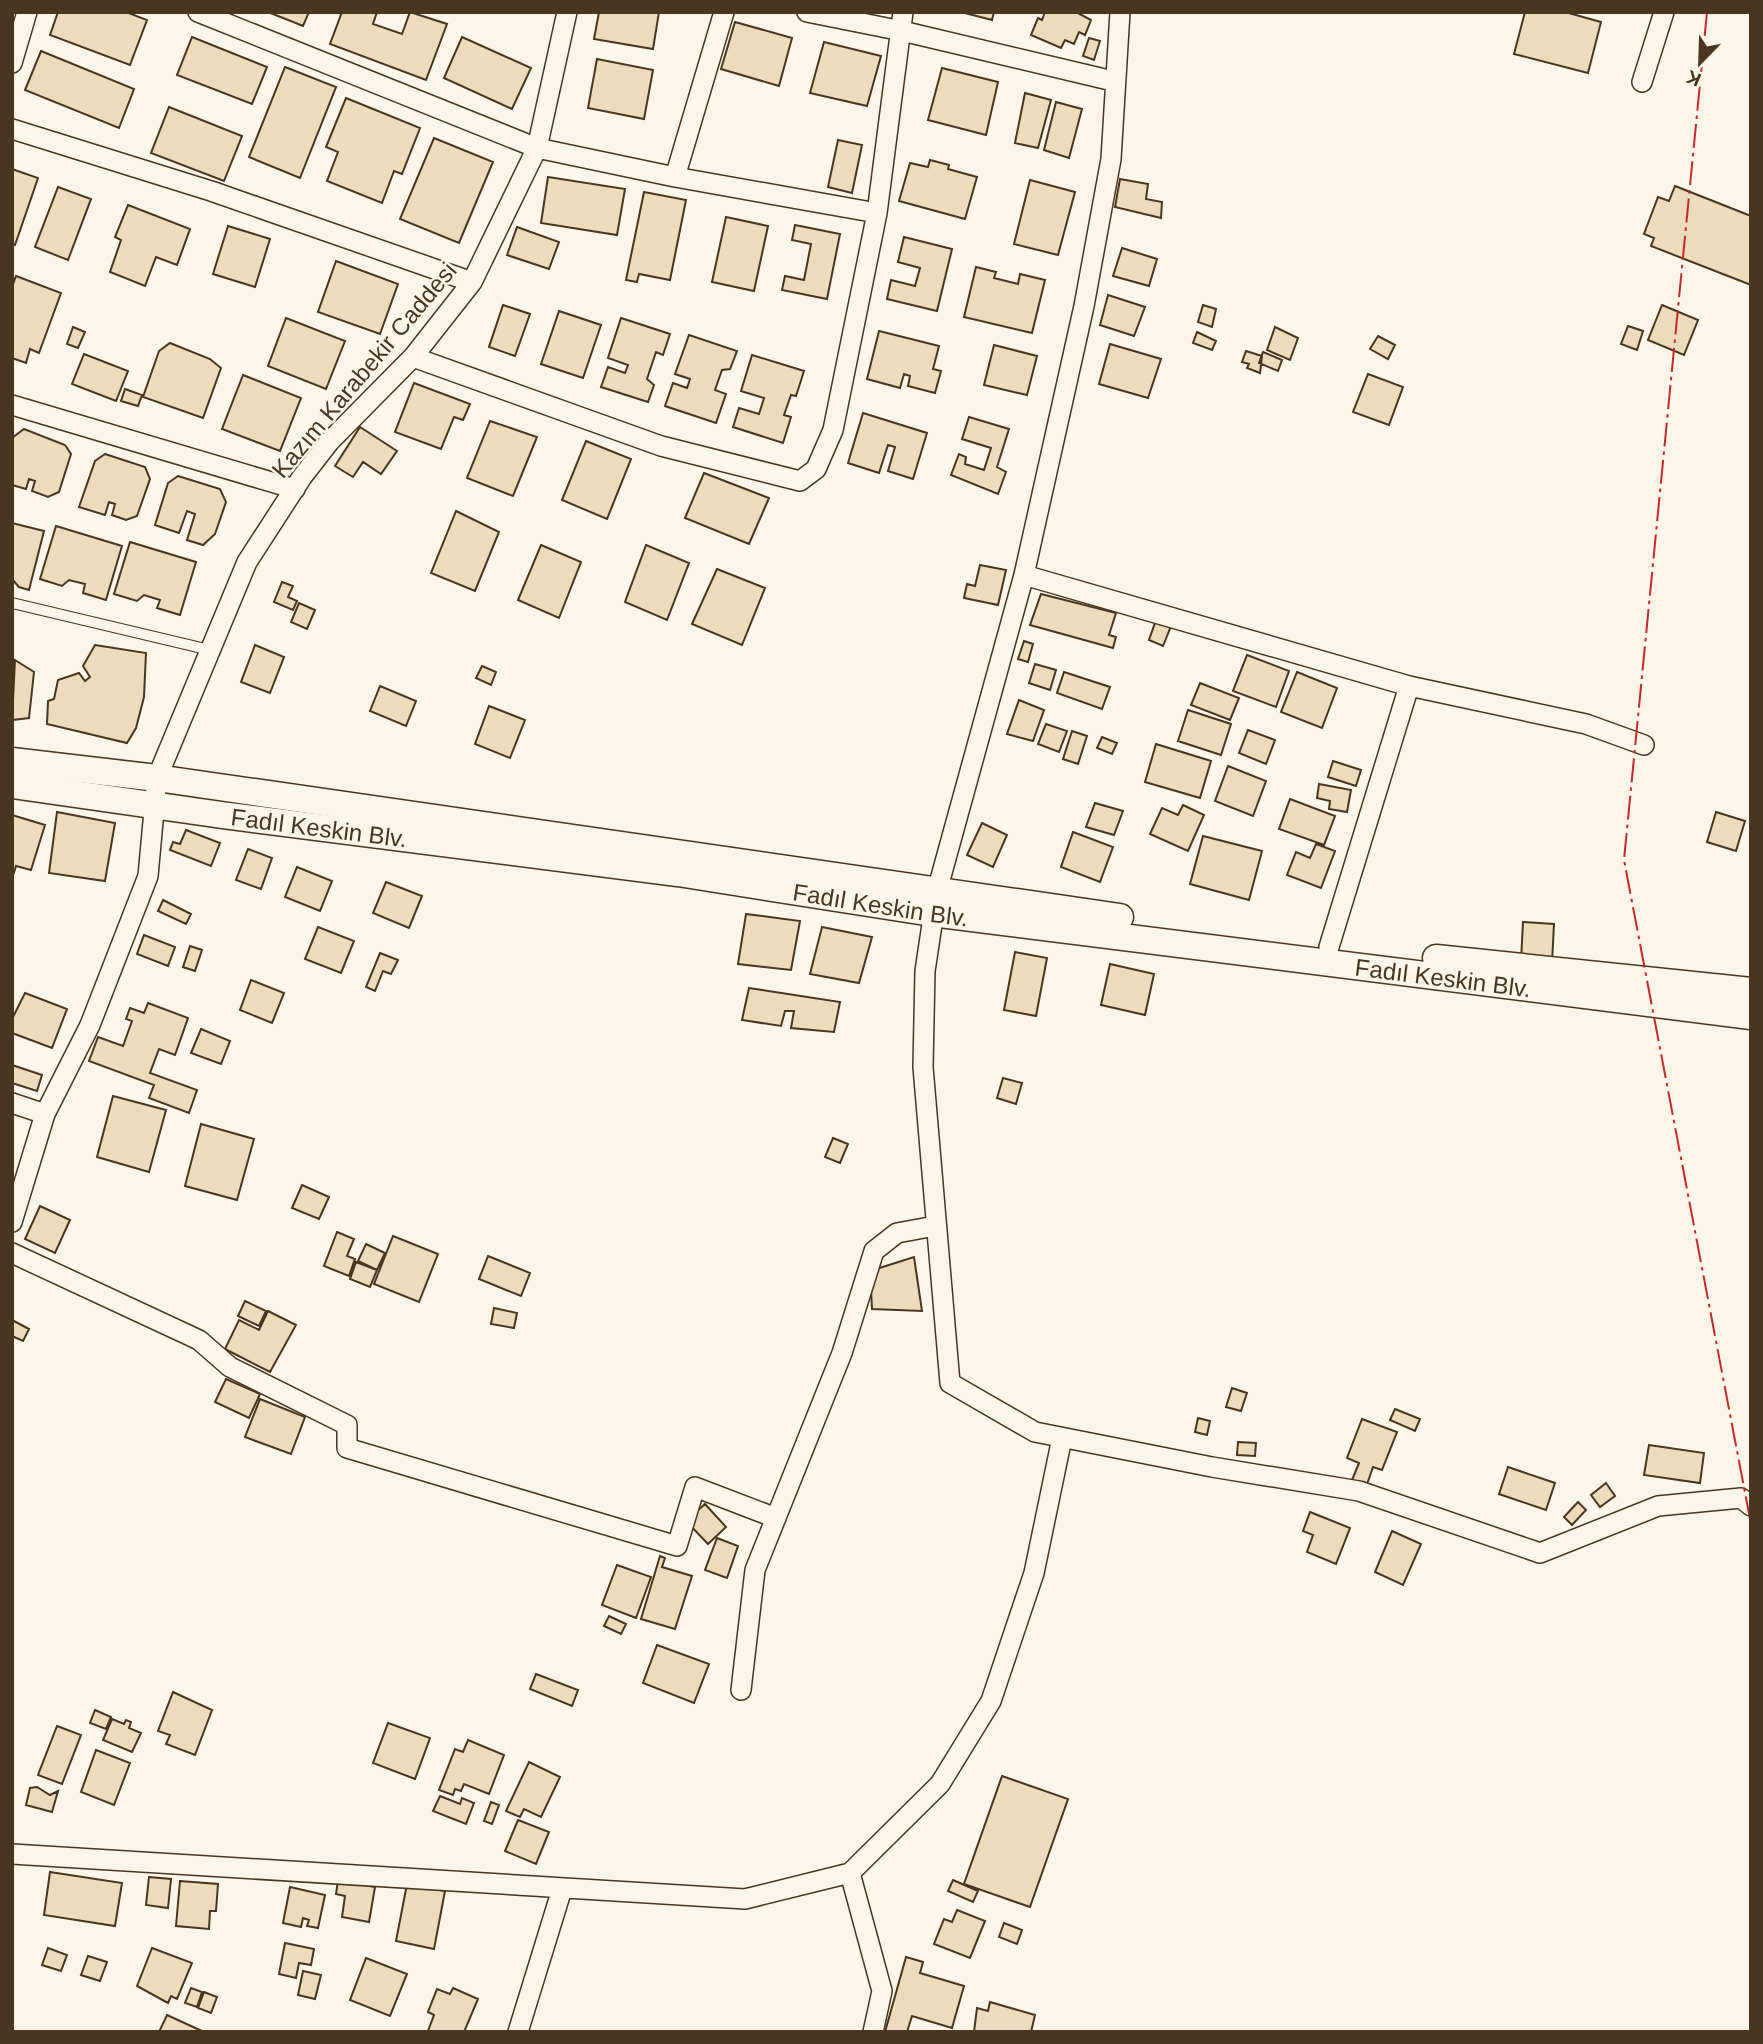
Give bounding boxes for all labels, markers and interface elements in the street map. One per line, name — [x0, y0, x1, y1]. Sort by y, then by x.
north arrow — [1665, 28, 1735, 98]
text: K — [1683, 66, 1704, 91]
street label: Kazım Karabekir Caddesi — [266, 257, 462, 483]
street label: Fadıl Keskin Blv. — [230, 803, 409, 852]
street label: Fadıl Keskin Blv. — [791, 878, 970, 931]
street label: Fadıl Keskin Blv. — [1354, 953, 1533, 1002]

